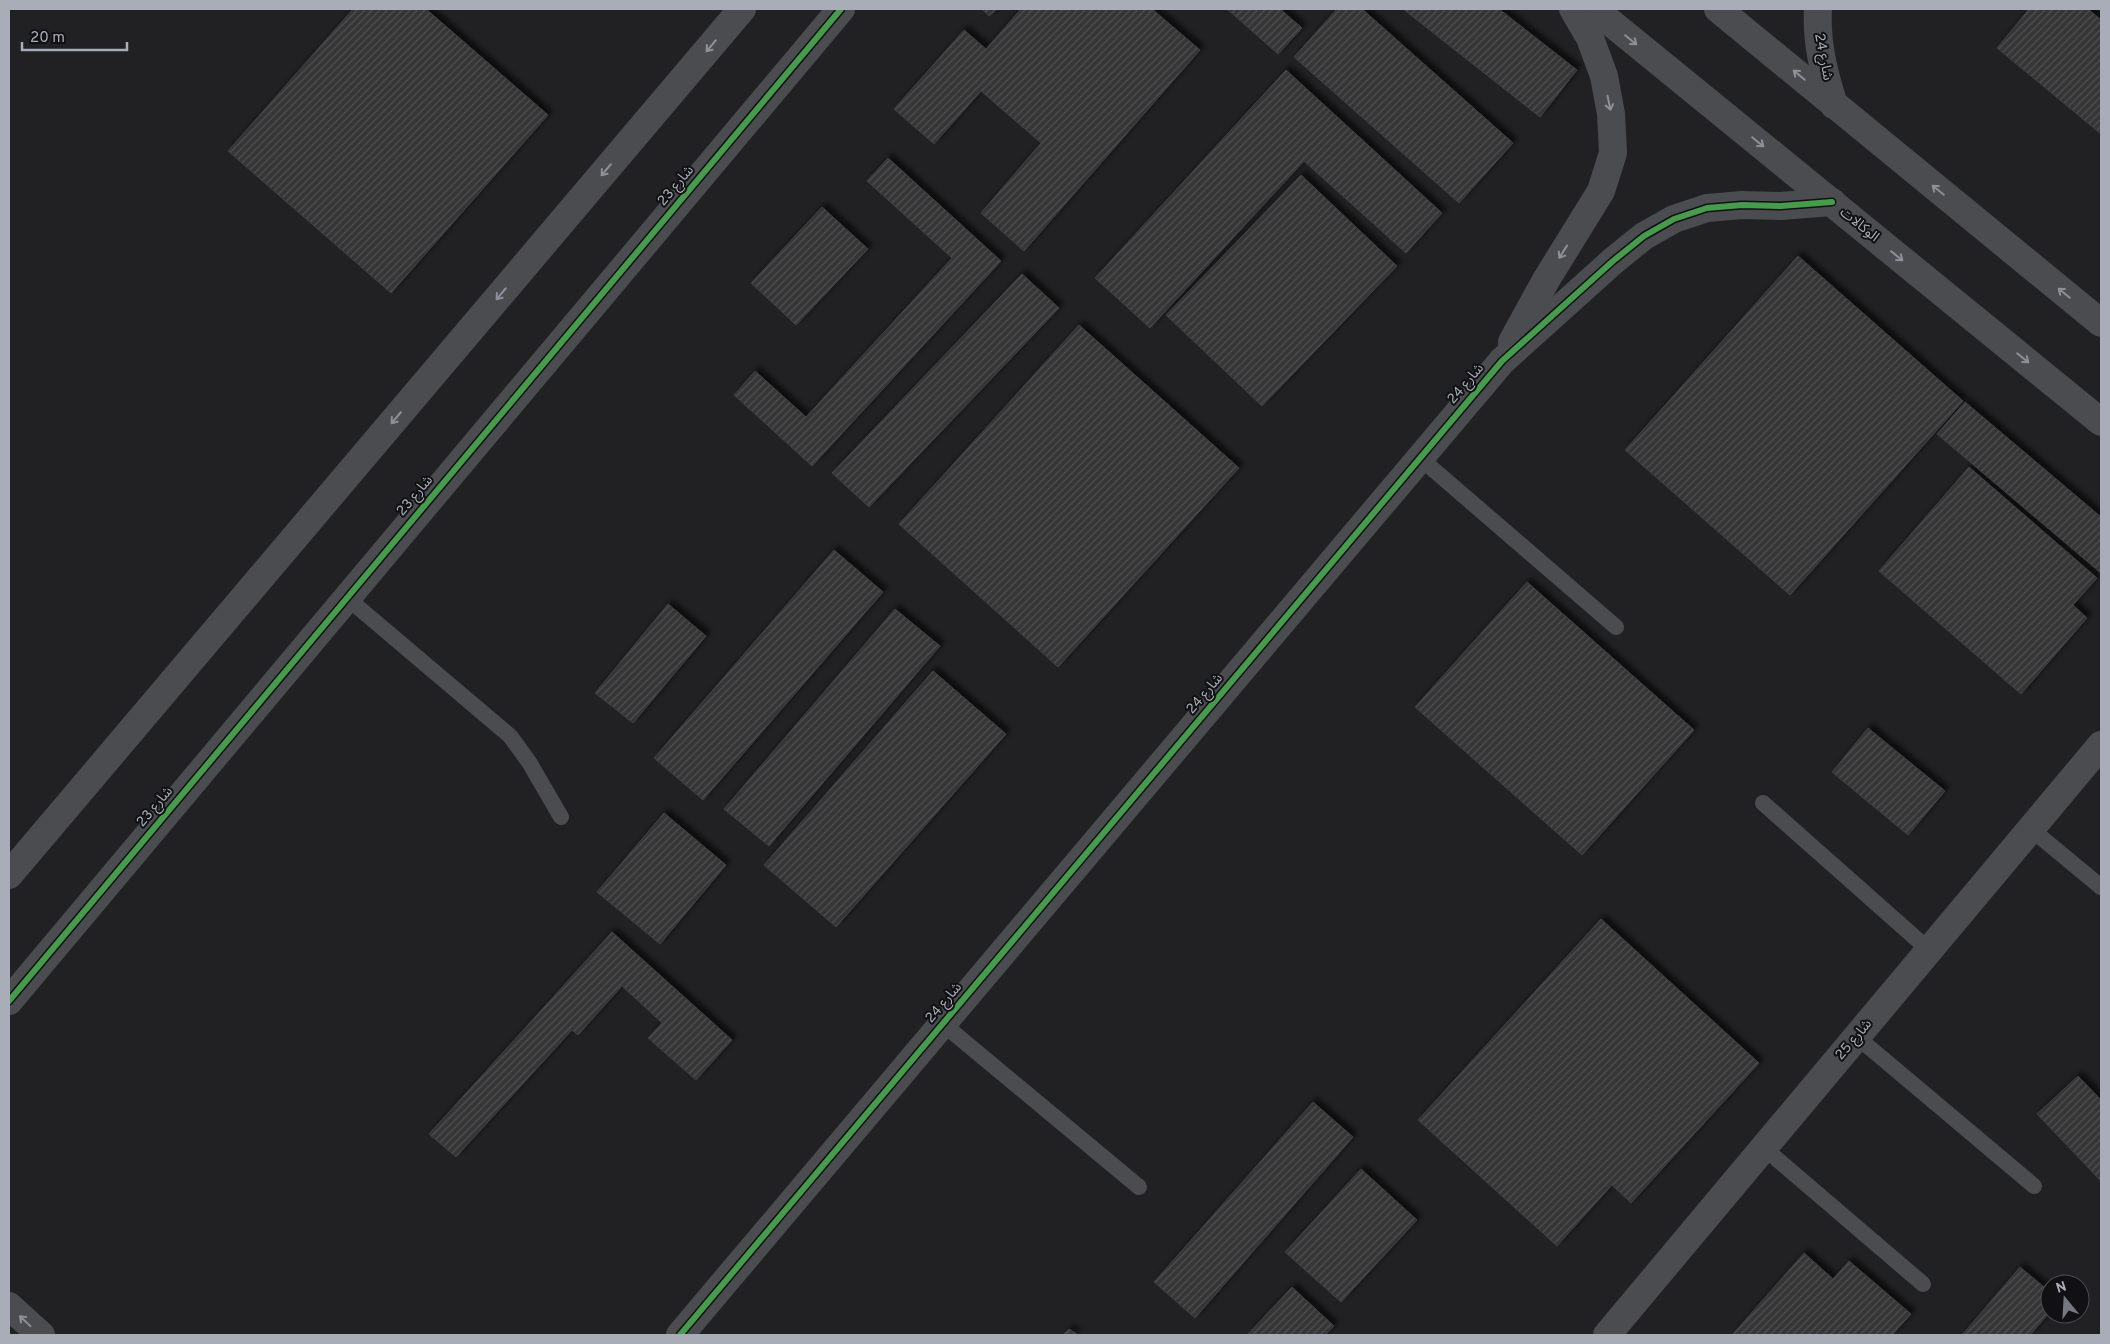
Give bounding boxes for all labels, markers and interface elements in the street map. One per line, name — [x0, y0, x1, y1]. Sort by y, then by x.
scale bar — [22, 20, 128, 52]
text: 20 m — [30, 29, 65, 48]
street label: شارع 24 — [1809, 32, 1836, 82]
one-way arrow — [1625, 34, 1638, 45]
one-way arrow — [705, 39, 716, 52]
one-way arrow — [1792, 70, 1805, 81]
one-way arrow — [1605, 94, 1614, 110]
one-way arrow — [1751, 137, 1764, 148]
street label: شارع 23 — [654, 162, 699, 210]
one-way arrow — [600, 163, 611, 176]
one-way arrow — [1932, 184, 1945, 195]
street label: الوكالات — [1836, 204, 1882, 246]
one-way arrow — [1557, 245, 1567, 259]
one-way arrow — [1890, 250, 1903, 261]
one-way arrow — [495, 287, 506, 300]
one-way arrow — [2057, 287, 2070, 298]
one-way arrow — [2016, 353, 2029, 364]
street label: شارع 24 — [1444, 360, 1489, 408]
one-way arrow — [390, 411, 401, 424]
street label: شارع 23 — [393, 472, 438, 520]
street label: شارع 24 — [1183, 670, 1228, 718]
street label: شارع 23 — [133, 783, 178, 831]
street label: شارع 24 — [922, 979, 967, 1027]
street label: شارع 25 — [1832, 1016, 1877, 1064]
north arrow — [2040, 1274, 2090, 1324]
text: N — [2054, 1278, 2069, 1298]
one-way arrow — [18, 1315, 31, 1326]

